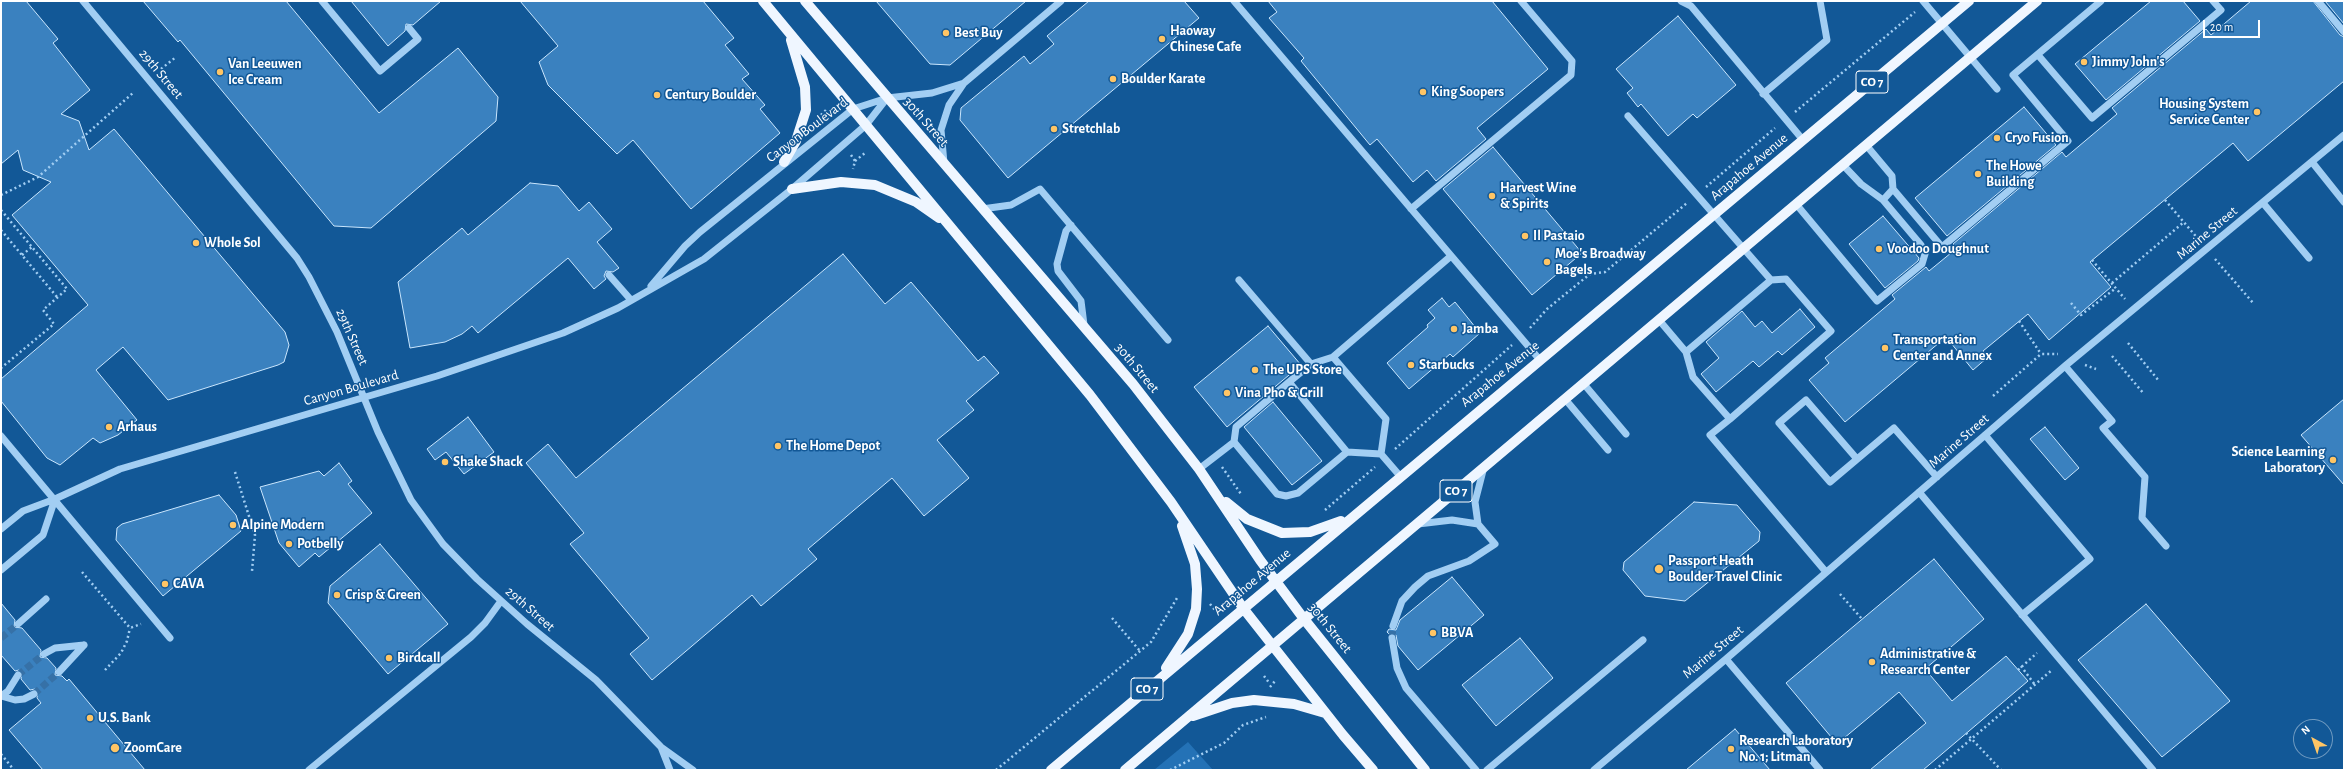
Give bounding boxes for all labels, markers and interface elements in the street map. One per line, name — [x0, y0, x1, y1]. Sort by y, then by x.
scale bar — [2205, 12, 2262, 38]
text: 20 m — [2210, 21, 2233, 33]
place label: Haoway Chinese Cafe — [1170, 23, 1241, 56]
place label: Best Buy — [954, 25, 1002, 41]
marker: Best Buy — [941, 28, 951, 38]
marker: Haoway Chinese Cafe — [1157, 34, 1167, 44]
street label: 29th Street — [135, 46, 187, 102]
place label: Jimmy John's — [2092, 54, 2165, 70]
place label: Van Leeuwen Ice Cream — [228, 56, 302, 88]
marker: Jimmy John's — [2079, 57, 2089, 67]
marker: Van Leeuwen Ice Cream — [215, 67, 225, 77]
place label: Boulder Karate — [1121, 71, 1205, 87]
road number: CO 7 — [1856, 71, 1888, 93]
marker: Boulder Karate — [1108, 74, 1118, 84]
place label: King Soopers — [1431, 84, 1504, 100]
place label: Century Boulder — [665, 87, 756, 103]
marker: King Soopers — [1418, 87, 1428, 97]
marker: Century Boulder — [652, 90, 662, 100]
street label: Canyon Boulevard — [763, 94, 851, 166]
street label: 30th Street — [900, 94, 952, 150]
place label: Housing System Service Center — [2159, 96, 2249, 128]
marker: Housing System Service Center — [2252, 107, 2262, 117]
place label: Stretchlab — [1062, 121, 1120, 137]
marker: Stretchlab — [1049, 124, 1059, 134]
street label: Arapahoe Avenue — [1707, 130, 1791, 204]
place label: Cryo Fusion — [2005, 130, 2069, 146]
marker: Cryo Fusion — [1992, 133, 2002, 143]
place label: The Howe Building — [1986, 158, 2042, 190]
marker: The Howe Building — [1973, 169, 1983, 179]
place label: Harvest Wine & Spirits — [1500, 180, 1576, 212]
marker: Harvest Wine & Spirits — [1487, 191, 1497, 201]
street label: Marine Street — [2173, 203, 2241, 263]
place label: Il Pastaio — [1533, 228, 1585, 244]
marker: Il Pastaio — [1520, 231, 1530, 241]
place label: Whole Sol — [204, 235, 261, 251]
marker: Whole Sol — [191, 238, 201, 248]
place label: Voodoo Doughnut — [1887, 241, 1989, 257]
marker: Voodoo Doughnut — [1874, 244, 1884, 254]
place label: Moe's Broadway Bagels — [1555, 246, 1646, 278]
marker: Moe's Broadway Bagels — [1542, 257, 1552, 267]
street label: 29th Street — [332, 306, 372, 368]
place label: Jamba — [1462, 321, 1498, 337]
marker: Jamba — [1449, 324, 1459, 334]
place label: Transportation Center and Annex — [1893, 332, 1992, 364]
street label: Arapahoe Avenue — [1457, 337, 1543, 411]
street label: 30th Street — [1111, 340, 1163, 396]
marker: Transportation Center and Annex — [1880, 343, 1890, 353]
place label: Starbucks — [1419, 357, 1474, 373]
marker: Starbucks — [1406, 360, 1416, 370]
place label: The UPS Store — [1263, 362, 1342, 378]
marker: The UPS Store — [1250, 365, 1260, 375]
street label: Canyon Boulevard — [302, 366, 400, 410]
place label: Vina Pho & Grill — [1235, 385, 1323, 401]
marker: Vina Pho & Grill — [1222, 388, 1232, 398]
street label: Marine Street — [1926, 410, 1992, 472]
place label: Arhaus — [117, 419, 157, 435]
marker: Arhaus — [104, 422, 114, 432]
place label: The Home Depot — [786, 438, 880, 454]
marker: The Home Depot — [773, 441, 783, 451]
place label: Science Learning Laboratory — [2232, 444, 2325, 476]
place label: Shake Shack — [453, 454, 523, 470]
marker: Science Learning Laboratory — [2328, 455, 2338, 465]
marker: Shake Shack — [440, 457, 450, 467]
road number: CO 7 — [1440, 480, 1472, 502]
place label: Alpine Modern — [241, 517, 324, 533]
marker: Alpine Modern — [228, 520, 238, 530]
place label: Potbelly — [297, 536, 343, 552]
marker: Potbelly — [284, 539, 294, 549]
street label: Arapahoe Avenue — [1210, 545, 1294, 619]
place label: Passport Heath Boulder Travel Clinic — [1668, 553, 1782, 586]
marker: Passport Heath Boulder Travel Clinic — [1653, 563, 1665, 575]
place label: CAVA — [173, 576, 204, 592]
marker: CAVA — [160, 579, 170, 589]
street label: 29th Street — [502, 583, 558, 635]
place label: Crisp & Green — [345, 587, 421, 603]
marker: Crisp & Green — [332, 590, 342, 600]
street label: 30th Street — [1305, 599, 1355, 657]
street label: Marine Street — [1679, 622, 1747, 682]
place label: BBVA — [1441, 625, 1473, 641]
marker: BBVA — [1428, 628, 1438, 638]
place label: Administrative & Research Center — [1880, 646, 1976, 678]
place label: Birdcall — [397, 650, 440, 666]
marker: Birdcall — [384, 653, 394, 663]
marker: Administrative & Research Center — [1867, 657, 1877, 667]
road number: CO 7 — [1131, 678, 1163, 700]
place label: U.S. Bank — [98, 710, 151, 726]
marker: U.S. Bank — [85, 713, 95, 723]
north arrow — [2293, 719, 2333, 759]
text: N — [2299, 724, 2312, 737]
place label: Research Laboratory No. 1; Litman — [1739, 733, 1853, 766]
place label: ZoomCare — [124, 740, 182, 756]
marker: ZoomCare — [109, 742, 121, 754]
marker: Research Laboratory No. 1; Litman — [1726, 744, 1736, 754]

